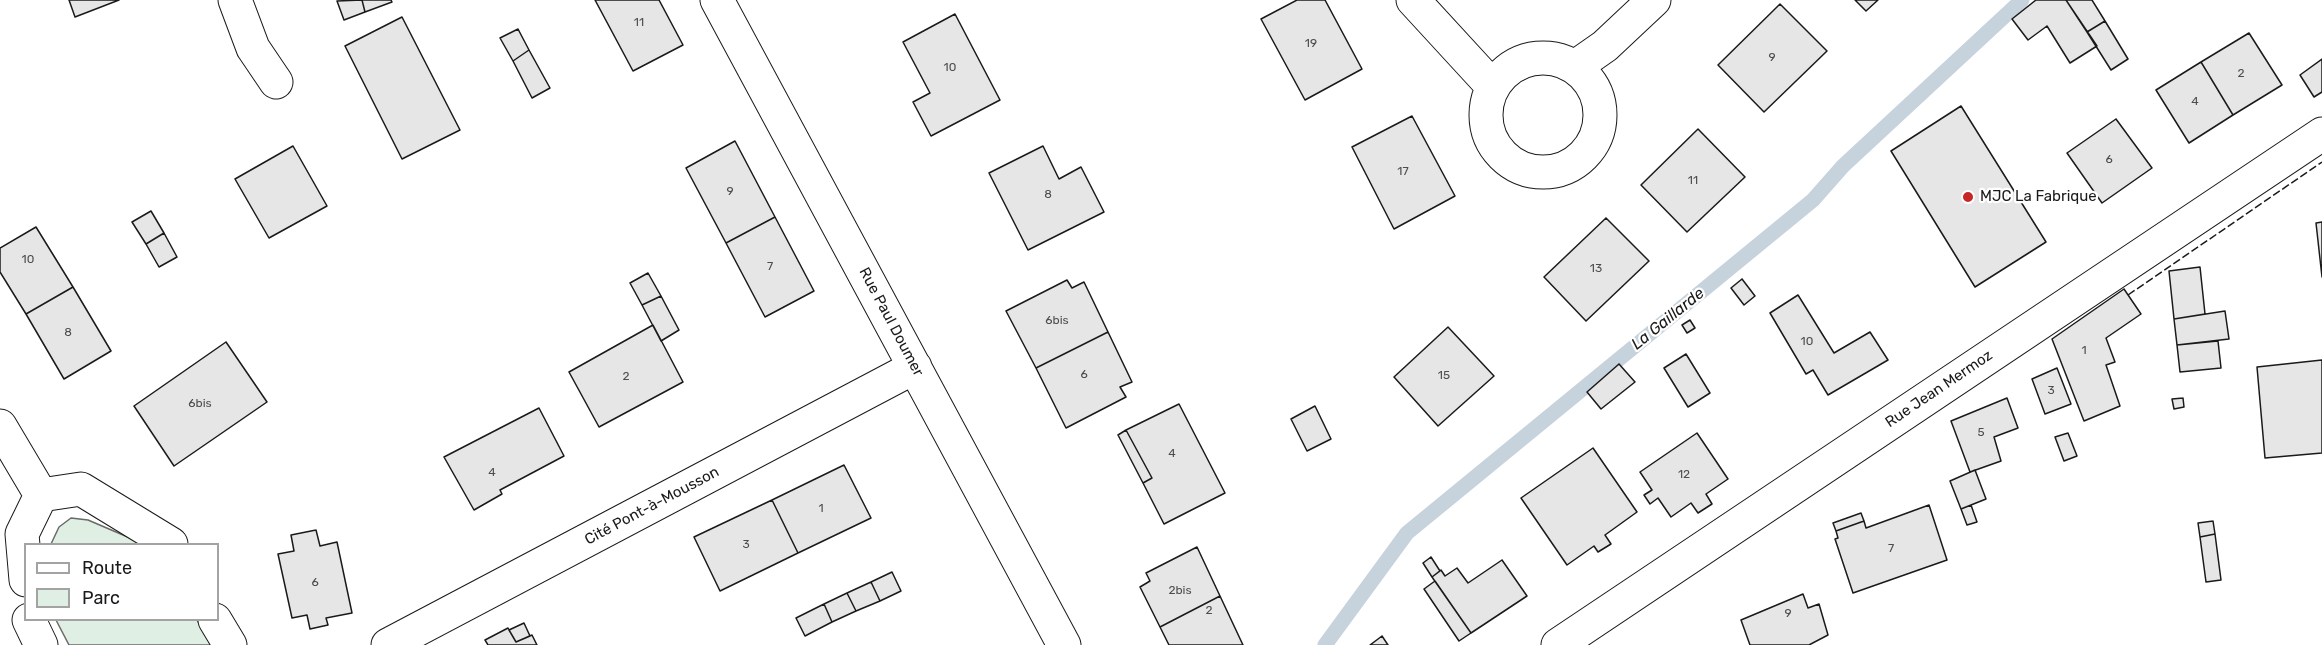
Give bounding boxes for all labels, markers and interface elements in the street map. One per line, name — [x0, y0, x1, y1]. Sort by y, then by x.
house number: 11 — [634, 16, 644, 30]
house number: 19 — [1305, 37, 1317, 51]
house number: 9 — [1768, 51, 1776, 65]
house number: 10 — [944, 61, 956, 75]
house number: 2 — [2237, 67, 2245, 81]
house number: 4 — [2191, 95, 2199, 109]
house number: 6 — [2105, 153, 2113, 167]
house number: 17 — [1397, 165, 1409, 179]
house number: 11 — [1688, 174, 1698, 188]
house number: 9 — [726, 185, 734, 199]
house number: 8 — [1044, 188, 1052, 202]
place label: MJC La Fabrique — [1980, 188, 2097, 206]
marker: MJC La Fabrique — [1961, 190, 1975, 204]
house number: 10 — [22, 253, 34, 267]
house number: 7 — [767, 260, 773, 274]
house number: 13 — [1590, 262, 1602, 276]
street label: Rue Paul Doumer — [855, 265, 927, 379]
water label: La Gaillarde — [1628, 284, 1708, 354]
house number: 6bis — [1045, 314, 1069, 328]
house number: 8 — [64, 326, 72, 340]
house number: 10 — [1801, 335, 1813, 349]
house number: 1 — [2081, 344, 2087, 358]
street label: Rue Jean Mermoz — [1882, 346, 1996, 432]
house number: 6 — [1080, 368, 1088, 382]
house number: 15 — [1438, 369, 1450, 383]
house number: 2 — [622, 370, 630, 384]
house number: 3 — [2047, 384, 2055, 398]
house number: 6bis — [188, 397, 212, 411]
house number: 5 — [1977, 426, 1985, 440]
house number: 4 — [1168, 447, 1176, 461]
street label: Cité Pont-à-Mousson — [582, 463, 722, 549]
house number: 4 — [488, 466, 496, 480]
house number: 12 — [1678, 468, 1690, 482]
house number: 1 — [818, 502, 824, 516]
house number: 3 — [742, 538, 750, 552]
house number: 7 — [1888, 542, 1894, 556]
legend — [24, 543, 219, 621]
text: Route — [82, 557, 132, 579]
house number: 6 — [311, 576, 319, 590]
house number: 2bis — [1168, 584, 1192, 598]
text: Parc — [82, 587, 120, 609]
house number: 2 — [1205, 604, 1213, 618]
house number: 9 — [1784, 607, 1792, 621]

